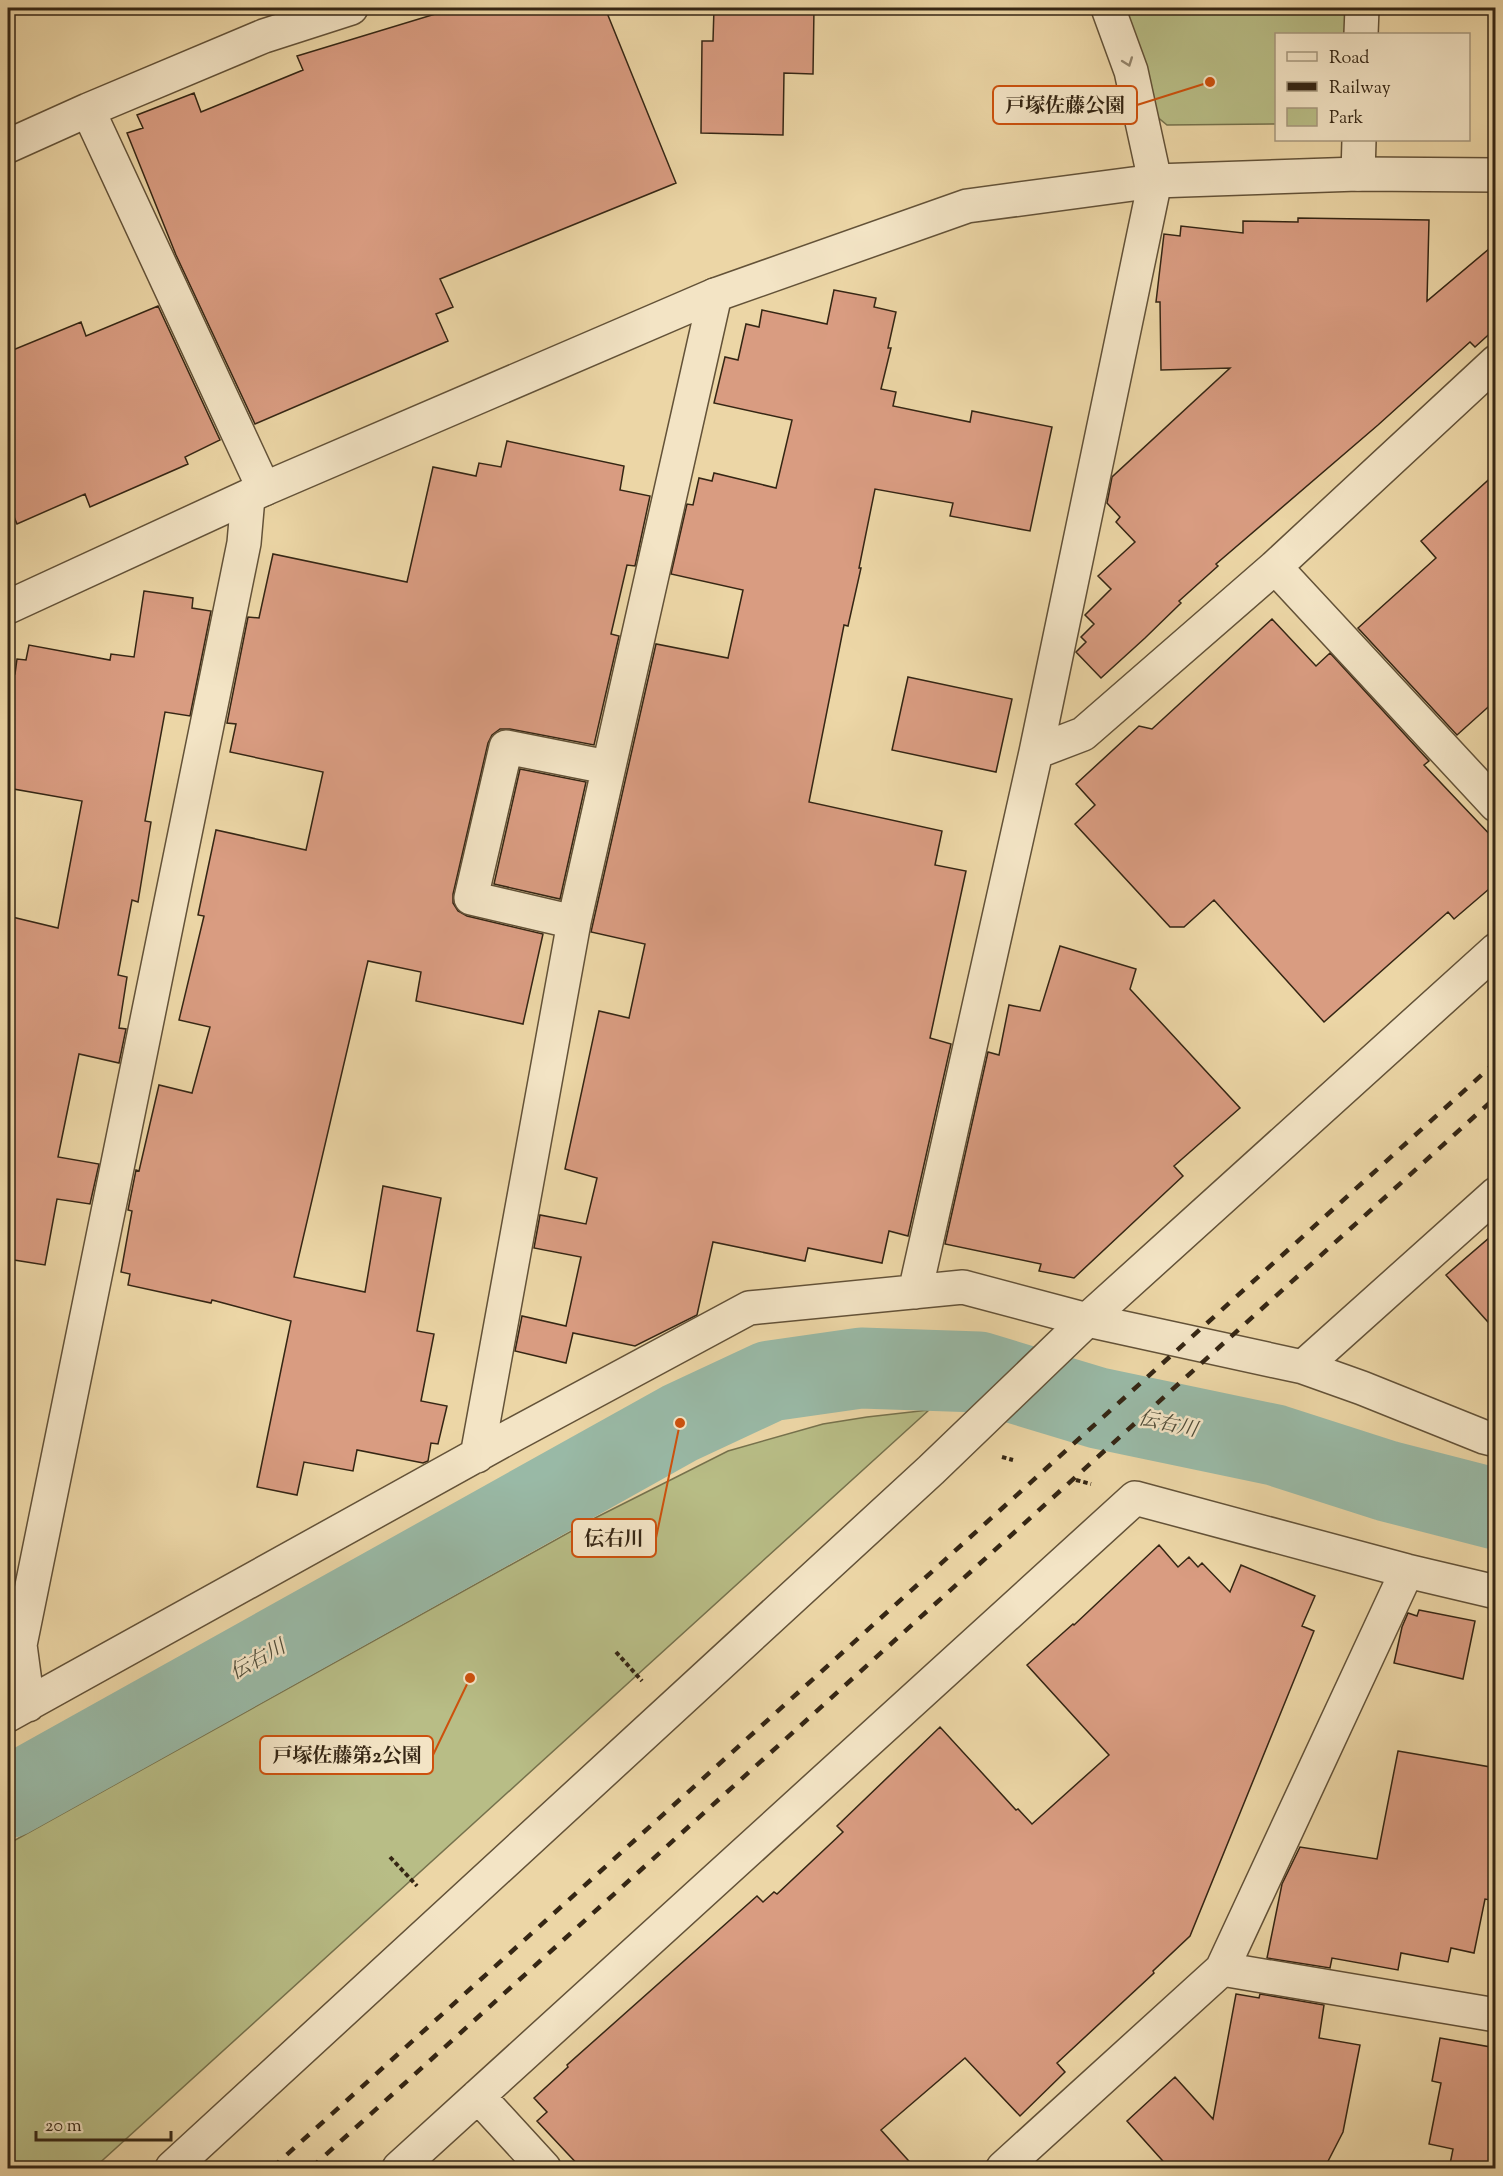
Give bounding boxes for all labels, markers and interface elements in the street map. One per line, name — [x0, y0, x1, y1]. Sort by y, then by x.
legend — [1275, 33, 1470, 141]
text: Road — [1329, 46, 1369, 72]
one-way arrow — [1120, 57, 1133, 67]
text: Railway — [1329, 76, 1391, 102]
callout: 戸塚佐藤公園 — [993, 86, 1137, 124]
text: 戸塚佐藤公園 — [1005, 93, 1125, 122]
text: Park — [1329, 106, 1364, 132]
water label: 伝右川 — [1135, 1405, 1202, 1446]
callout: 伝右川 — [572, 1519, 656, 1557]
text: 伝右川 — [584, 1526, 644, 1555]
water label: 伝右川 — [225, 1633, 293, 1688]
callout: 戸塚佐藤第2公園 — [260, 1736, 433, 1774]
text: 戸塚佐藤第2公園 — [272, 1743, 422, 1772]
scale bar — [36, 2104, 171, 2142]
text: 20 m — [45, 2114, 82, 2140]

